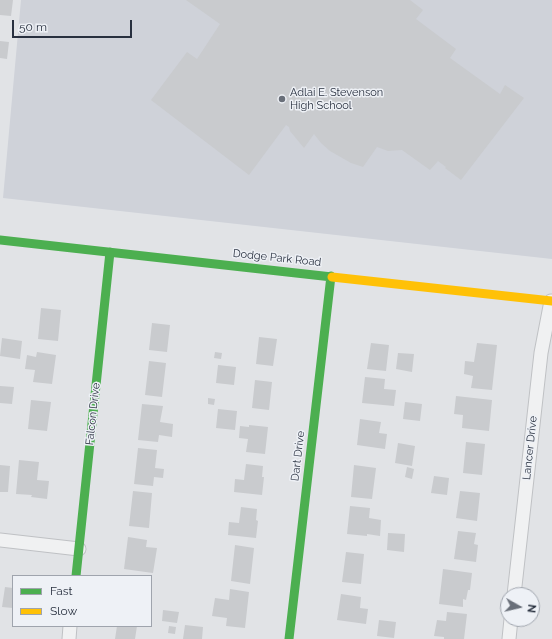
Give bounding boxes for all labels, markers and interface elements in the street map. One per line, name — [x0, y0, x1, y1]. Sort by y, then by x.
scale bar — [14, 12, 134, 38]
text: 50 m — [19, 20, 47, 34]
place label: Adlai E. Stevenson High School — [290, 86, 383, 112]
marker: Adlai E. Stevenson High School — [277, 94, 287, 104]
street label: Dodge Park Road — [232, 247, 322, 269]
street label: Falcon Drive — [83, 382, 103, 446]
street label: Lancer Drive — [520, 415, 540, 481]
street label: Dart Drive — [288, 430, 308, 482]
legend — [12, 575, 152, 627]
text: Fast — [50, 584, 73, 598]
north arrow — [500, 587, 540, 627]
text: Slow — [50, 604, 77, 618]
text: N — [524, 604, 538, 614]

